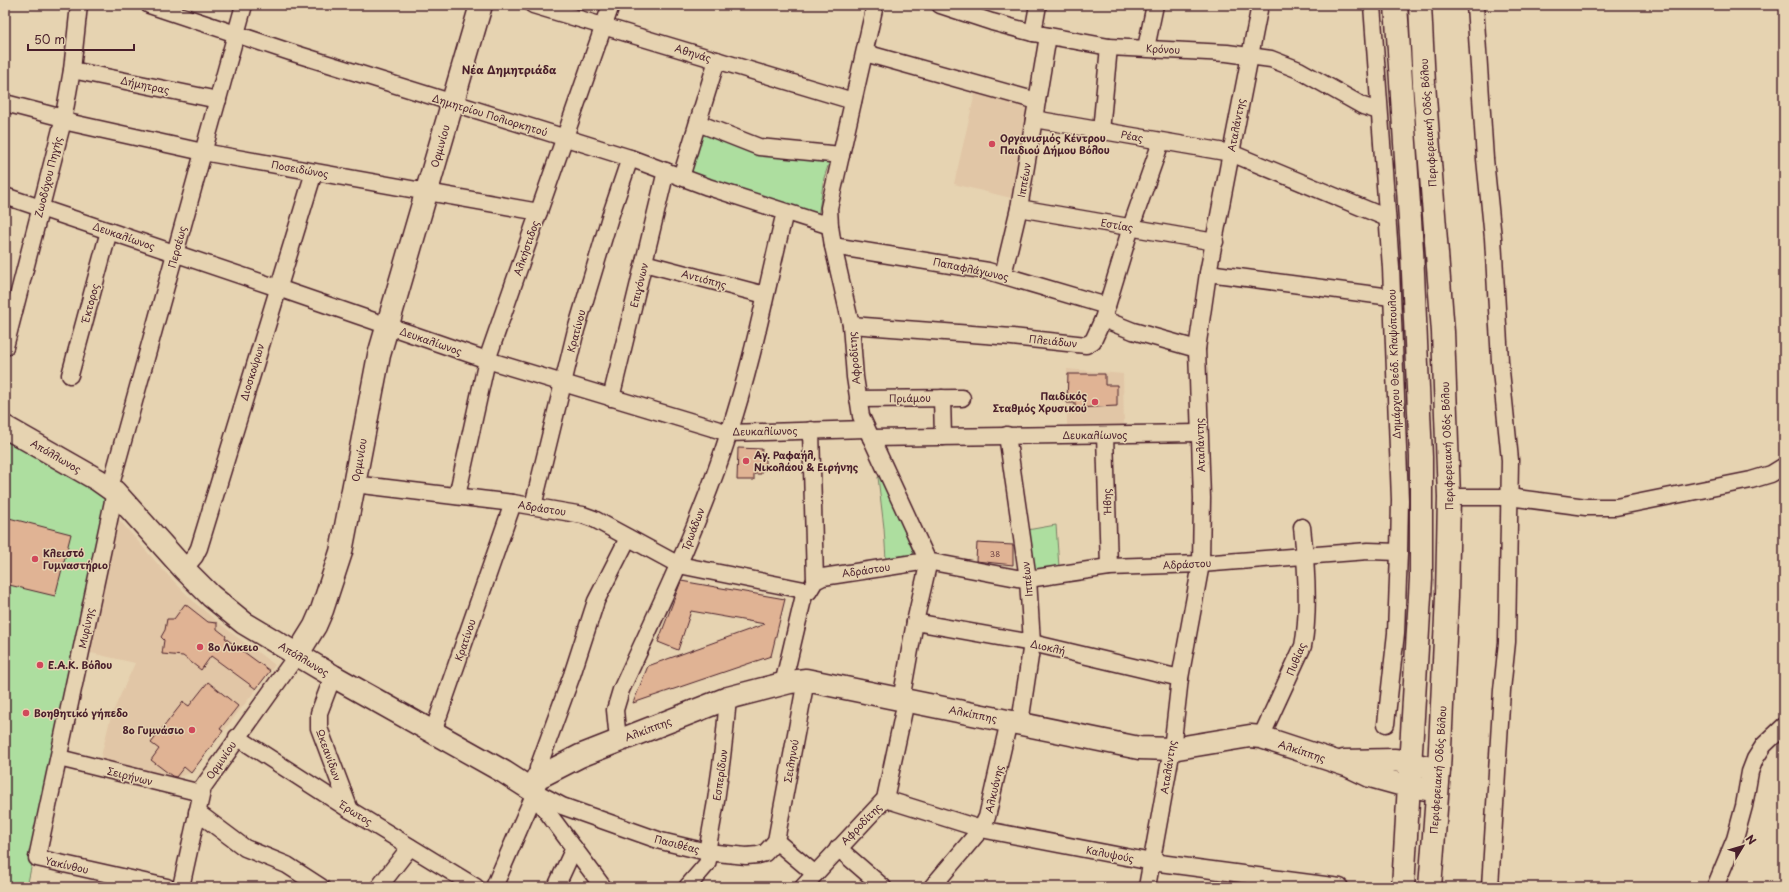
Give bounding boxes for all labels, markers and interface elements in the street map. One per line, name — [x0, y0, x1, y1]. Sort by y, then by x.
scale bar — [28, 26, 134, 52]
text: 50 m — [34, 30, 65, 48]
street label: Αθηνάς — [673, 40, 713, 65]
street label: Κρόνου — [1146, 40, 1181, 57]
street label: Περιφερειακή Οδός Βόλου — [1416, 58, 1439, 188]
district label: Νέα Δημητριάδα — [462, 61, 557, 78]
street label: Δήμητρας — [119, 72, 171, 98]
street label: Δημητρίου Πολιορκητού — [431, 90, 550, 139]
street label: Αταλάντης — [1223, 97, 1248, 153]
street label: Ορμινίου — [426, 122, 453, 169]
street label: Ρέας — [1120, 126, 1145, 145]
place label: Οργανισμός Κέντρου Παιδιού Δήμου Βόλου — [1000, 130, 1110, 157]
street label: Ζωοδόχου Πηγής — [30, 135, 65, 219]
marker: Οργανισμός Κέντρου Παιδιού Δήμου Βόλου — [987, 139, 997, 149]
street label: Ποσειδώνος — [270, 156, 330, 181]
street label: Ιππέων — [1013, 161, 1034, 199]
street label: Εστίας — [1100, 214, 1134, 235]
street label: Δευκαλίωνος — [91, 218, 157, 253]
street label: Αλκήστιδος — [509, 218, 542, 278]
street label: Περσέως — [164, 224, 189, 270]
street label: Παπαφλάγωνος — [932, 253, 1010, 284]
street label: Επιγόνων — [626, 261, 651, 309]
street label: Αντιόπης — [680, 265, 728, 292]
street label: Έκτορος — [77, 282, 103, 326]
street label: Δημάρχου Θεόδ. Κλαψόπουλου — [1383, 289, 1404, 439]
street label: Κρατίνου — [563, 307, 589, 354]
street label: Δευκαλίωνος — [398, 323, 464, 358]
street label: Πλειάδων — [1028, 330, 1078, 351]
street label: Αφροδίτης — [844, 331, 863, 385]
street label: Διοσκούρων — [236, 341, 268, 403]
street label: Περιφερειακή Οδός Βόλου — [1437, 381, 1456, 511]
place label: Παιδικός Σταθμός Χρυσικού — [993, 388, 1088, 415]
street label: Πριάμου — [889, 390, 931, 405]
marker: Παιδικός Σταθμός Χρυσικού — [1090, 397, 1100, 407]
street label: Αταλάντης — [1191, 418, 1208, 472]
street label: Δευκαλίωνος — [732, 422, 798, 439]
street label: Δευκαλίωνος — [1062, 427, 1128, 442]
street label: Απόλλωνος — [28, 435, 84, 476]
street label: Ορμινίου — [347, 437, 370, 483]
place label: Αγ. Ραφαήλ, Νικολάου & Ειρήνης — [754, 447, 859, 474]
marker: Αγ. Ραφαήλ, Νικολάου & Ειρήνης — [741, 456, 751, 466]
street label: Ήβης — [1099, 488, 1115, 516]
street label: Αδράστου — [517, 496, 568, 519]
street label: Τρωάδων — [677, 505, 708, 552]
place label: Κλειστό Γυμναστήριο — [43, 545, 108, 573]
house number: 38 — [990, 548, 1000, 560]
marker: Κλειστό Γυμναστήριο — [30, 554, 40, 564]
street label: Αδράστου — [1162, 555, 1212, 572]
street label: Αδράστου — [841, 559, 891, 580]
street label: Ιππέων — [1017, 561, 1036, 597]
street label: Μυρίνης — [74, 606, 97, 650]
street label: Κρατίνου — [450, 616, 479, 663]
street label: Διοκλή — [1029, 635, 1067, 658]
street label: Απόλλωνος — [276, 638, 332, 679]
place label: 8ο Λύκειο — [208, 639, 259, 654]
street label: Πυθίας — [1282, 640, 1309, 678]
marker: 8ο Λύκειο — [195, 642, 205, 652]
place label: Ε.Α.Κ. Βόλου — [48, 657, 112, 672]
marker: Ε.Α.Κ. Βόλου — [35, 660, 45, 670]
street label: Αλκίππης — [948, 701, 999, 726]
place label: Βοηθητικό γήπεδο — [34, 705, 128, 720]
street label: Περιφερειακή Οδός Βόλου — [1426, 705, 1449, 835]
marker: Βοηθητικό γήπεδο — [21, 708, 31, 718]
street label: Αλκίππης — [622, 713, 673, 744]
place label: 8ο Γυμνάσιο — [122, 722, 184, 737]
marker: 8ο Γυμνάσιο — [187, 725, 197, 735]
street label: Ωκεανίδων — [313, 727, 346, 783]
street label: Αλκίππης — [1277, 736, 1328, 765]
street label: Ορμινίου — [202, 737, 239, 782]
street label: Σειληνού — [779, 738, 802, 784]
street label: Αταλάντης — [1156, 739, 1179, 795]
street label: Εσπερίδων — [708, 748, 732, 802]
street label: Σειρήνων — [106, 763, 155, 788]
street label: Αλκυόνης — [981, 763, 1006, 814]
street label: Έρωτος — [335, 796, 376, 829]
street label: Αφροδίτης — [837, 799, 884, 848]
north arrow — [1723, 826, 1763, 866]
street label: Πασιθέας — [653, 831, 701, 856]
text: N — [1742, 831, 1761, 848]
street label: Καλυψούς — [1085, 842, 1135, 865]
street label: Υακίνθου — [44, 852, 91, 877]

